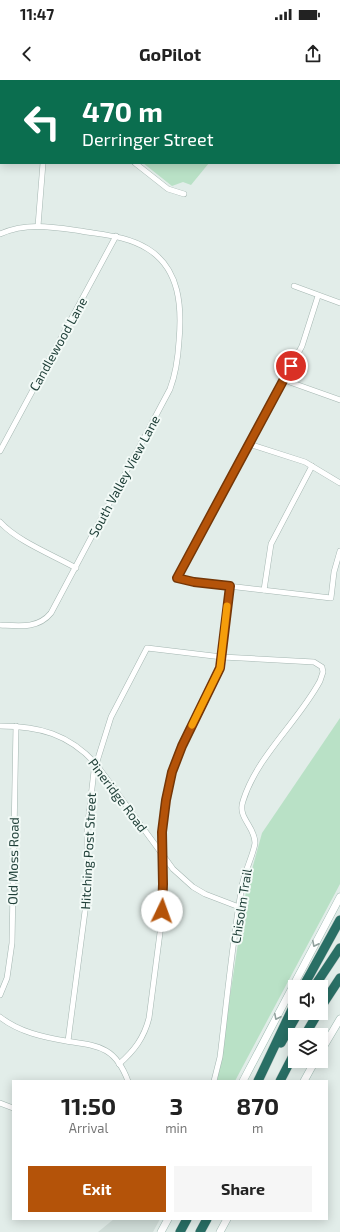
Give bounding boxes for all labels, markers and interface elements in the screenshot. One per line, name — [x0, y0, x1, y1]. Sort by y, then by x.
text: 11:47 — [20, 5, 54, 23]
icon: back — [16, 43, 38, 65]
text: GoPilot — [139, 43, 201, 65]
icon: share — [302, 43, 324, 65]
text: 470 m — [82, 94, 163, 128]
icon: left — [16, 96, 68, 148]
text: Derringer Street — [82, 128, 214, 150]
street label: Candlewood Lane — [26, 294, 90, 394]
pin — [274, 349, 308, 383]
icon: arrive — [280, 355, 302, 377]
street label: South Valley View Lane — [85, 412, 163, 540]
street label: Pineridge Road — [85, 755, 151, 835]
street label: Hitching Post Street — [77, 792, 99, 910]
street label: Old Moss Road — [4, 817, 22, 905]
street label: Chisolm Trail — [227, 867, 255, 945]
position arrow — [141, 890, 183, 932]
one-way arrow — [312, 940, 320, 947]
map controls — [288, 980, 328, 1068]
button: sound — [288, 980, 328, 1020]
one-way arrow — [274, 1013, 282, 1020]
button: layers — [288, 1028, 328, 1068]
text: 11:50 — [61, 1091, 116, 1120]
text: 3 — [169, 1091, 183, 1120]
text: 870 — [236, 1091, 279, 1120]
text: Arrival — [69, 1120, 108, 1136]
text: min — [165, 1120, 187, 1136]
text: m — [252, 1120, 263, 1136]
button: Exit — [28, 1166, 166, 1212]
button: Share — [174, 1166, 312, 1212]

